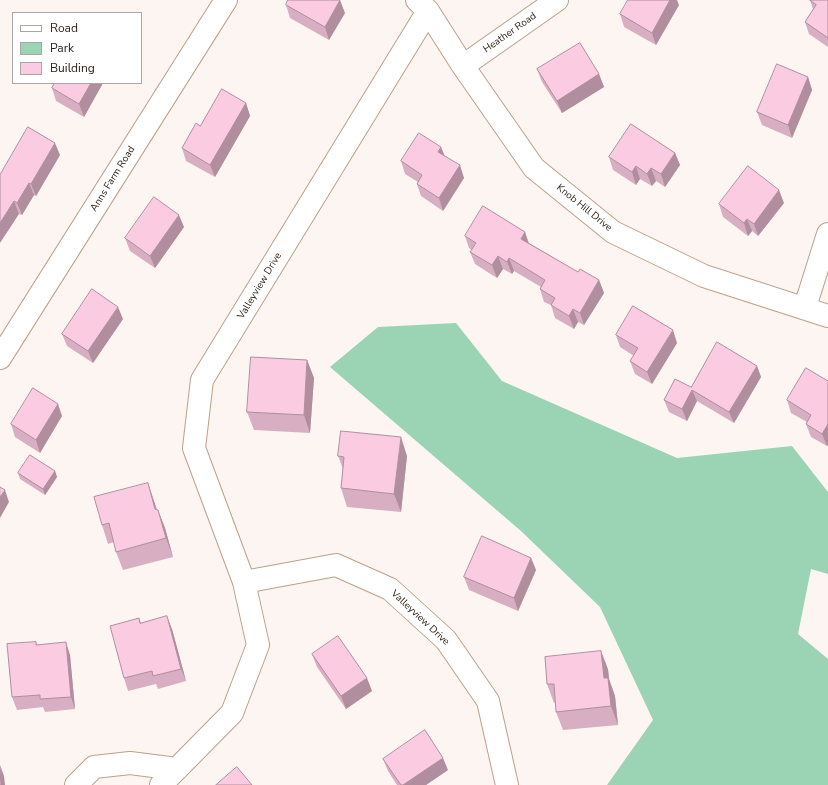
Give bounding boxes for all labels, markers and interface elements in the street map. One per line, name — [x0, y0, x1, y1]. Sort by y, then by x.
street label: Heather Road — [481, 10, 539, 56]
legend — [12, 12, 142, 84]
text: Road — [50, 20, 78, 36]
text: Park — [50, 40, 74, 56]
text: Building — [50, 60, 95, 76]
street label: Anns Farm Road — [88, 144, 138, 214]
street label: Knob Hill Drive — [554, 182, 614, 234]
street label: Valleyview Drive — [235, 251, 285, 321]
street label: Valleyview Drive — [388, 588, 452, 648]

